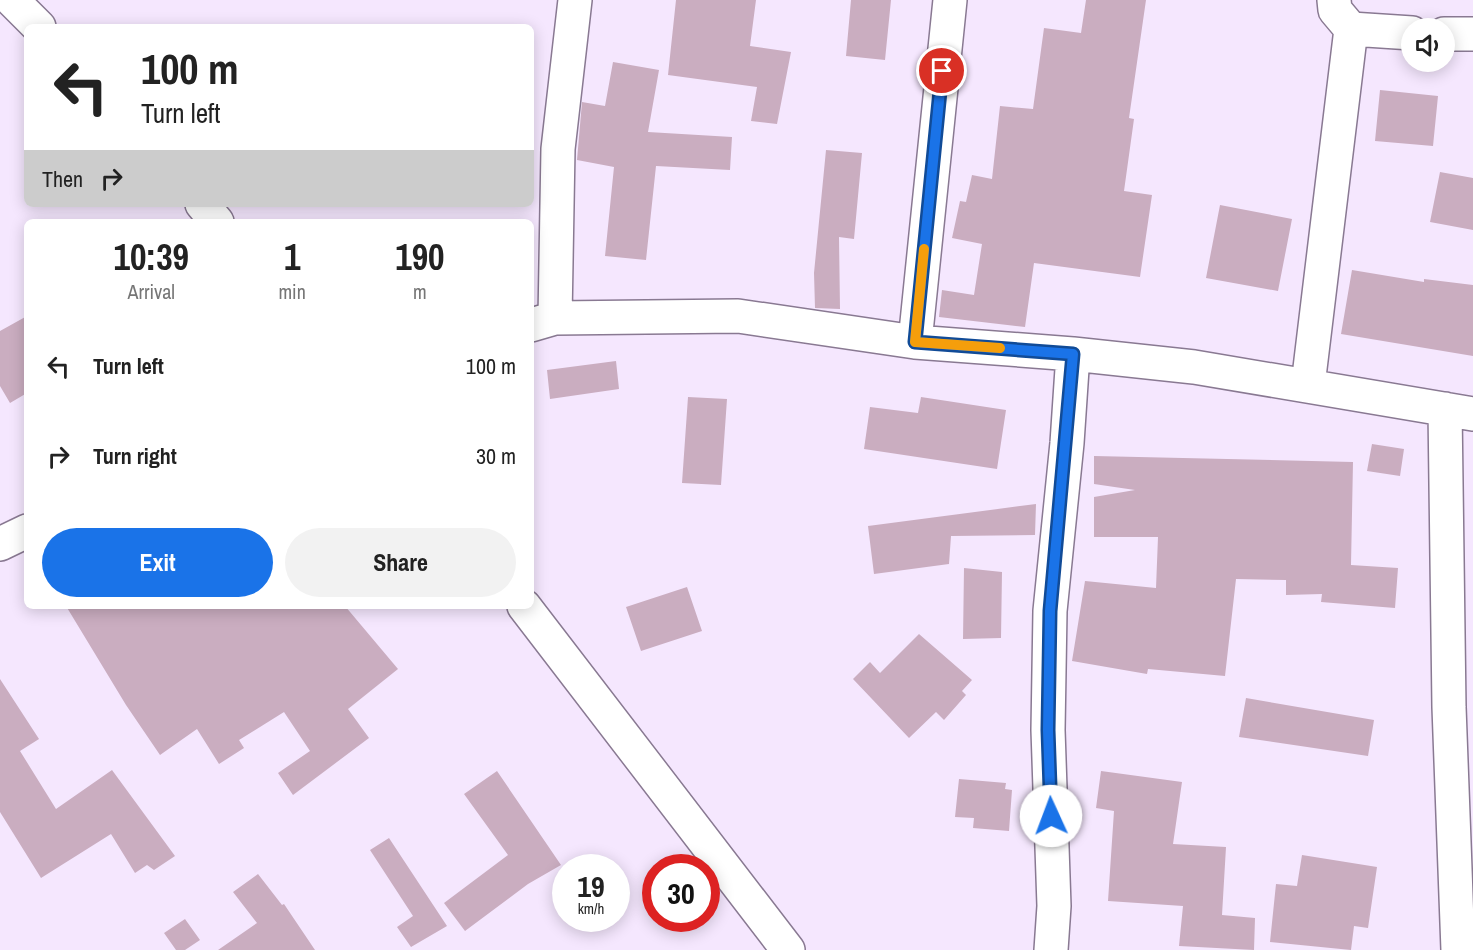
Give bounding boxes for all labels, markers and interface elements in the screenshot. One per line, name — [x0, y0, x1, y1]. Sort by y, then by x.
map controls — [1401, 18, 1455, 72]
button: sound — [1401, 18, 1455, 72]
text: 100 m — [141, 41, 239, 97]
pin — [916, 45, 967, 96]
icon: left — [42, 48, 120, 126]
icon: arrive — [925, 54, 958, 87]
text: Turn left — [141, 95, 220, 131]
icon: right — [95, 162, 128, 195]
text: Then — [42, 164, 83, 194]
text: 10:39 — [113, 233, 189, 281]
text: 1 — [284, 233, 300, 281]
text: 190 — [395, 233, 445, 281]
text: Arrival — [128, 278, 175, 305]
text: min — [278, 278, 306, 305]
text: m — [413, 278, 427, 305]
icon: left — [42, 350, 75, 383]
text: Turn left — [93, 351, 164, 381]
text: 100 m — [466, 351, 516, 381]
icon: right — [42, 440, 75, 473]
text: Turn right — [93, 441, 177, 471]
text: 30 m — [476, 441, 516, 471]
button: Exit — [42, 528, 273, 597]
button: Share — [285, 528, 516, 597]
position arrow — [1019, 784, 1083, 848]
speed limit sign: 30 — [642, 854, 720, 932]
text: 19 — [577, 866, 605, 906]
text: km/h — [578, 898, 604, 919]

